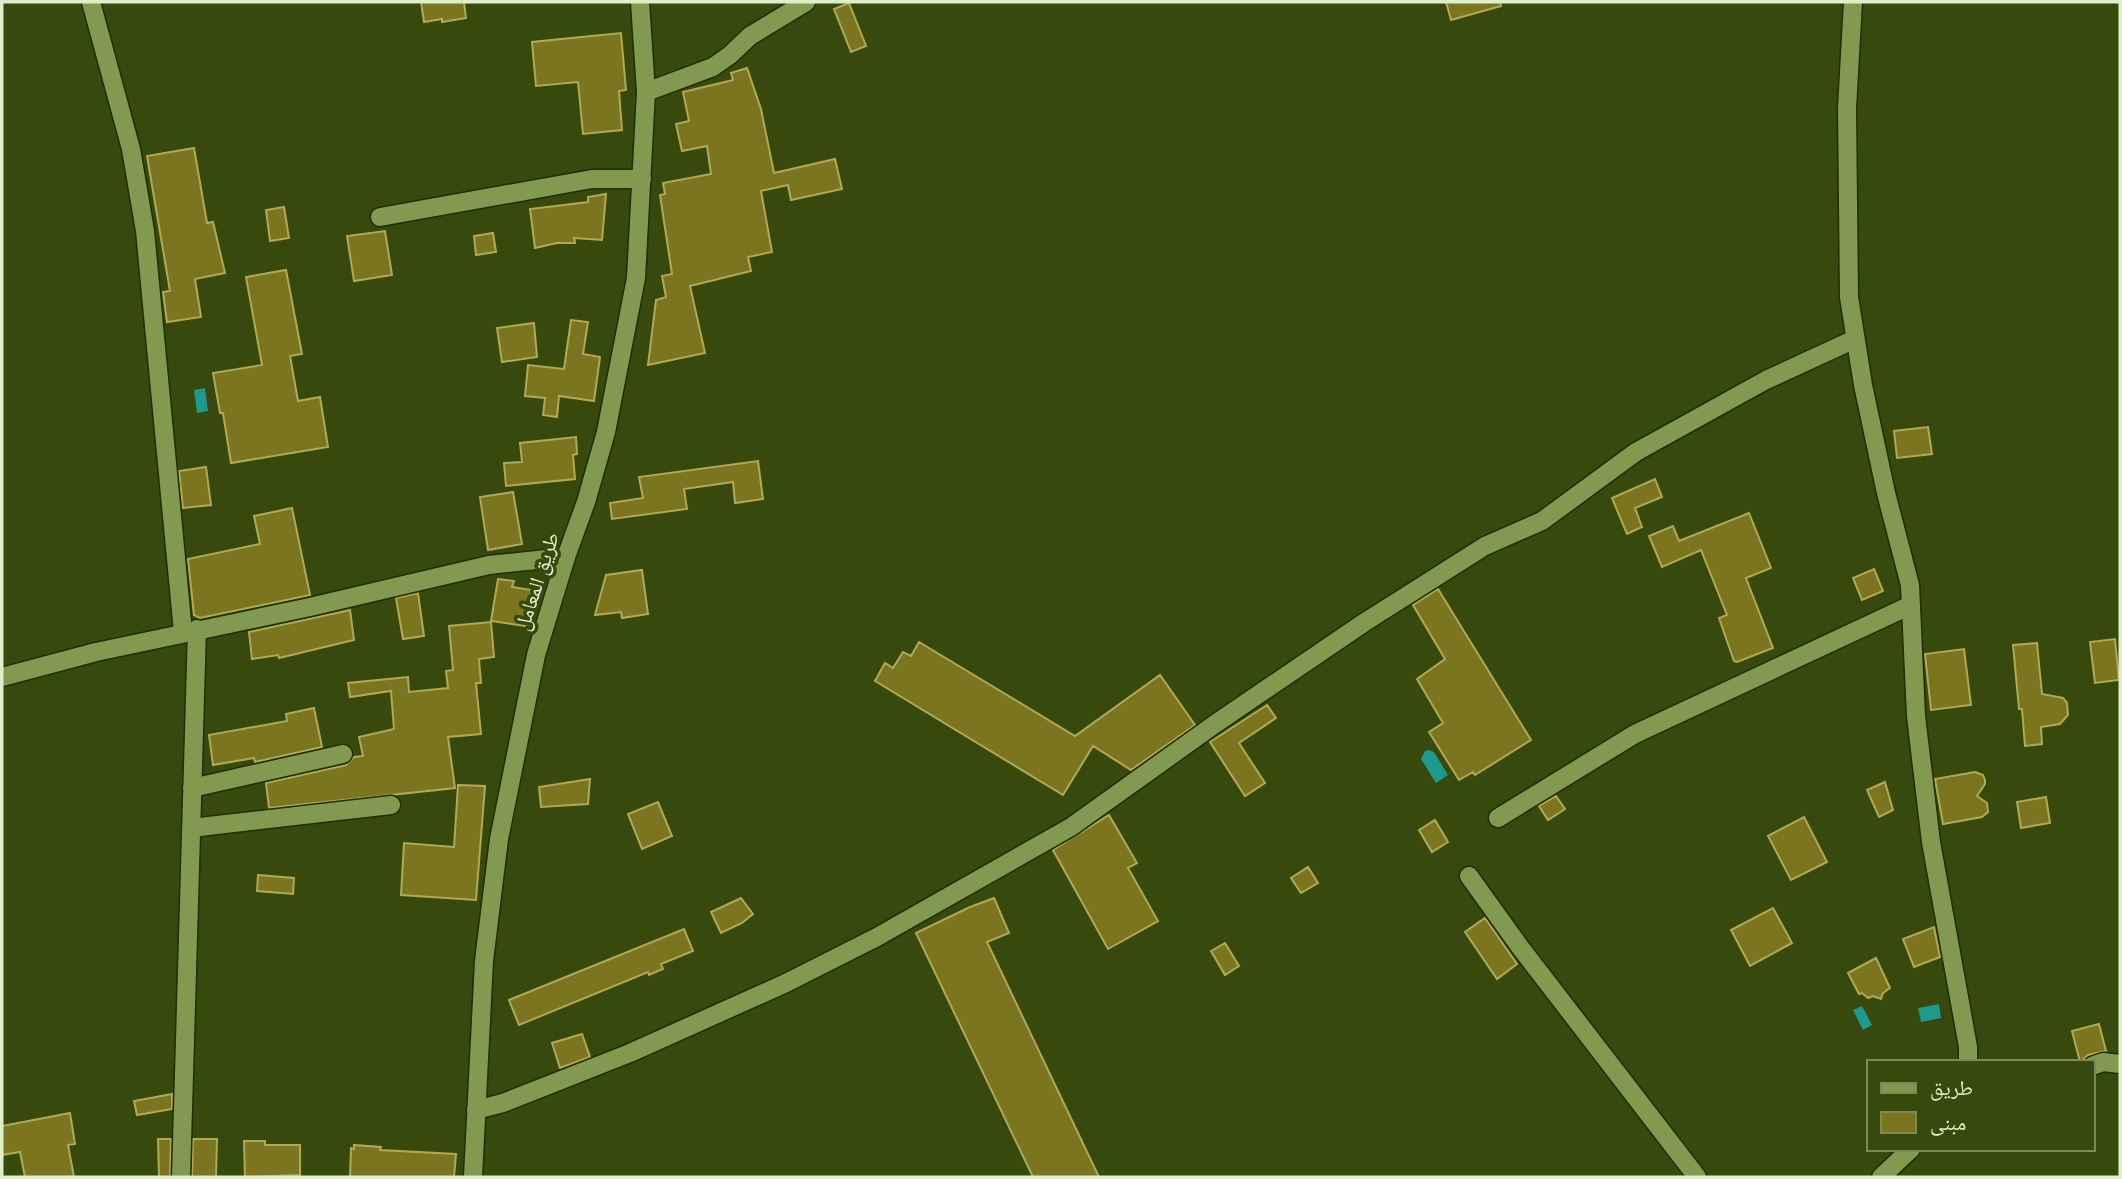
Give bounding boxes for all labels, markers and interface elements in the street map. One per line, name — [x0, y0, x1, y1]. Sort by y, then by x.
street label: طريق المعامل — [509, 529, 565, 634]
legend — [1867, 1060, 2094, 1151]
text: طريق — [1930, 1075, 1973, 1101]
text: مبنى — [1930, 1110, 1966, 1136]

